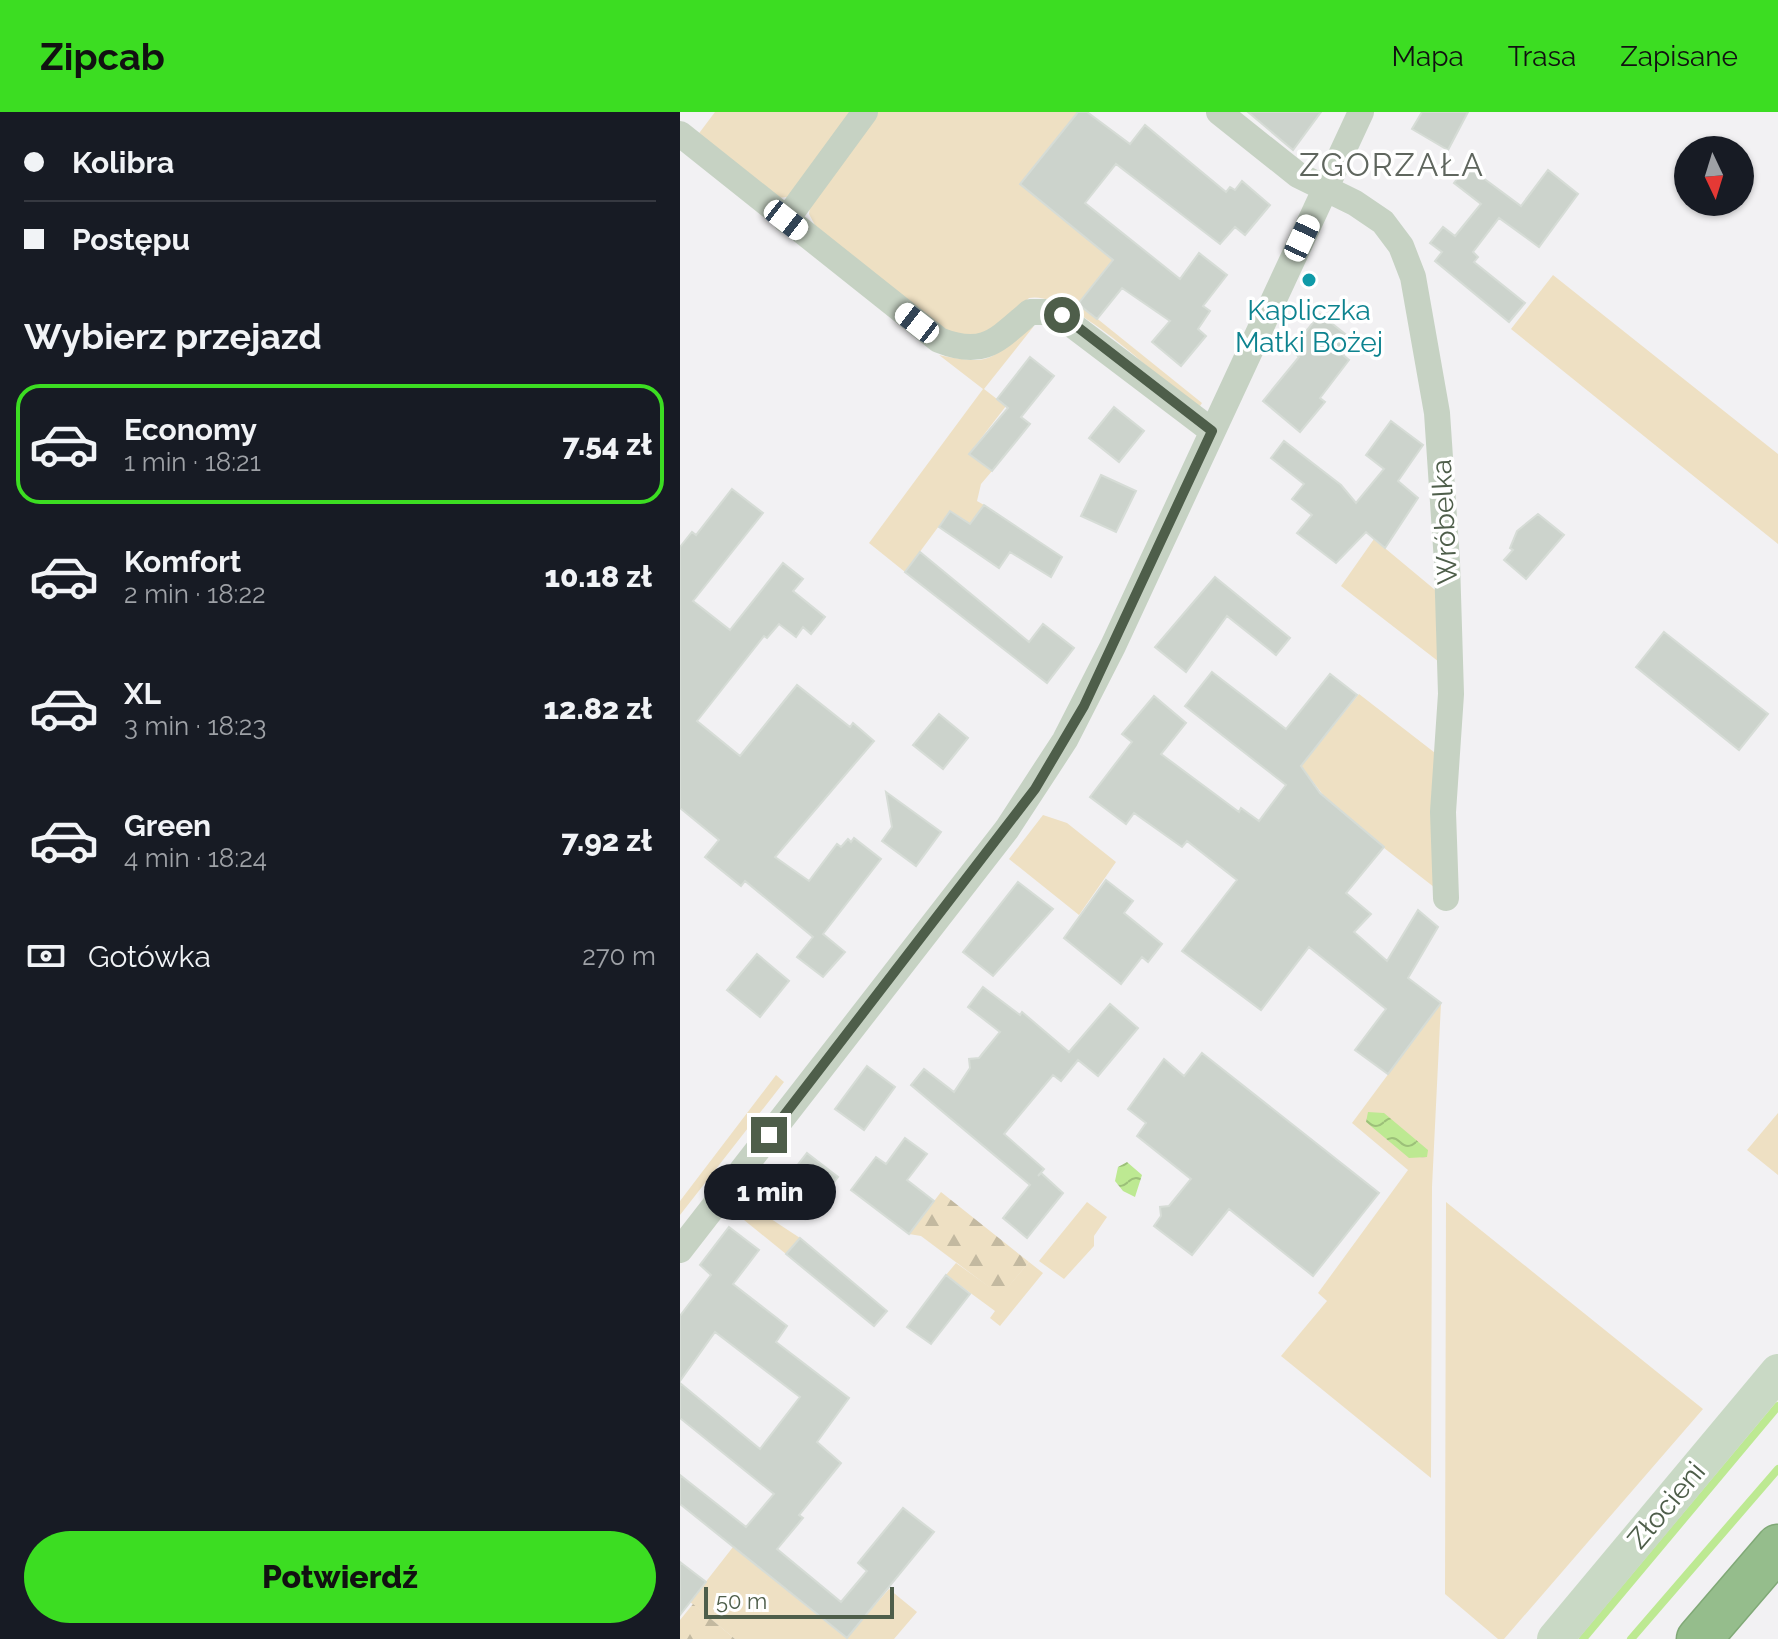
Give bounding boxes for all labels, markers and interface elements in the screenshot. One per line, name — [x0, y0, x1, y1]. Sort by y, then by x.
text: Zipcab — [40, 34, 165, 79]
text: Mapa — [1392, 40, 1464, 73]
text: Trasa — [1508, 40, 1576, 73]
text: Zapisane — [1620, 40, 1738, 73]
north arrow — [1674, 136, 1754, 216]
map controls — [1674, 136, 1754, 216]
text: Kolibra — [72, 145, 174, 180]
district label: ZGORZAŁA — [1299, 146, 1485, 183]
car — [760, 196, 812, 244]
car — [1281, 211, 1323, 265]
text: Postępu — [72, 222, 190, 257]
marker: Kapliczka Matki Bożej — [1300, 271, 1318, 289]
place label: Kapliczka Matki Bożej — [1235, 294, 1383, 359]
route start — [1044, 297, 1080, 333]
car — [891, 299, 943, 347]
text: Wybierz przejazd — [24, 315, 322, 357]
icon: car — [28, 408, 100, 480]
text: Economy — [124, 412, 257, 447]
text: 7.54 zł — [562, 427, 652, 462]
text: 1 min · 18:21 — [124, 447, 261, 477]
street label: Wróbelka — [1425, 458, 1464, 586]
icon: car — [28, 540, 100, 612]
text: Komfort — [124, 544, 241, 579]
text: 10.18 zł — [544, 559, 652, 594]
text: 2 min · 18:22 — [124, 579, 266, 609]
icon: car — [28, 672, 100, 744]
text: XL — [124, 676, 161, 711]
text: 12.82 zł — [544, 691, 652, 726]
text: 3 min · 18:23 — [124, 711, 266, 741]
icon: car — [28, 804, 100, 876]
text: Green — [124, 808, 211, 843]
text: 7.92 zł — [561, 823, 652, 858]
text: 4 min · 18:24 — [124, 843, 267, 873]
icon: cash — [24, 934, 68, 978]
text: Gotówka — [88, 939, 211, 974]
text: 270 m — [582, 941, 656, 971]
route end — [751, 1117, 787, 1153]
callout: 1 min — [703, 1163, 835, 1219]
text: 1 min — [737, 1177, 803, 1207]
street label: Złocieni — [1621, 1455, 1712, 1555]
button: Potwierdź — [24, 1531, 656, 1623]
scale bar — [704, 1583, 894, 1619]
text: 50 m — [716, 1588, 767, 1614]

